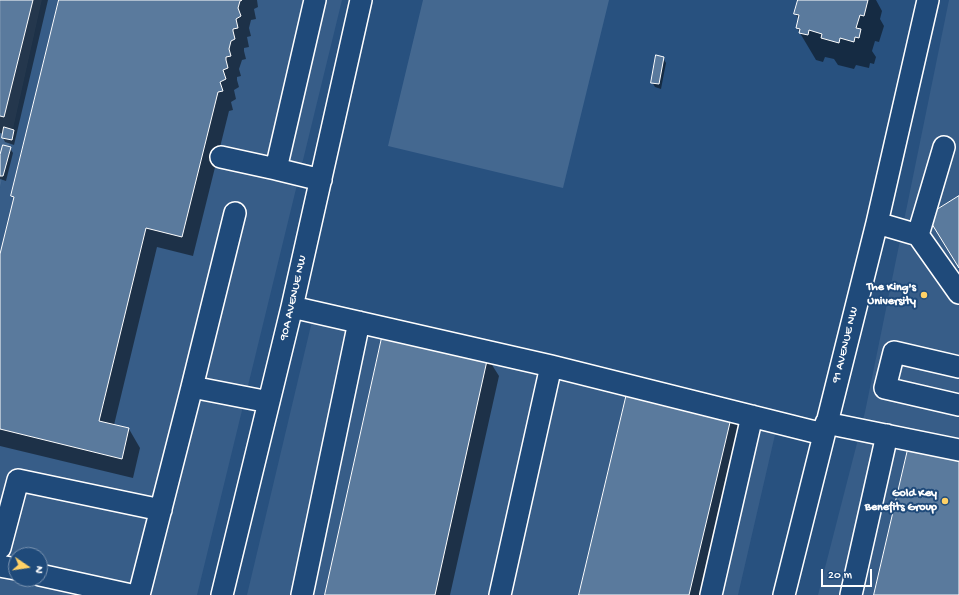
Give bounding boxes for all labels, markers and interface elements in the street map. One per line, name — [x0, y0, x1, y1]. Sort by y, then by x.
street label: 90A AVENUE NW — [277, 254, 311, 342]
place label: The King's University — [867, 281, 916, 309]
marker: The King's University — [919, 290, 929, 300]
street label: 91 AVENUE NW — [830, 305, 862, 385]
place label: Gold Key Benefits Group — [865, 487, 937, 515]
marker: Gold Key Benefits Group — [940, 496, 950, 506]
north arrow — [8, 547, 48, 587]
scale bar — [823, 561, 874, 587]
text: N — [32, 565, 45, 574]
text: 20 m — [828, 569, 852, 583]

